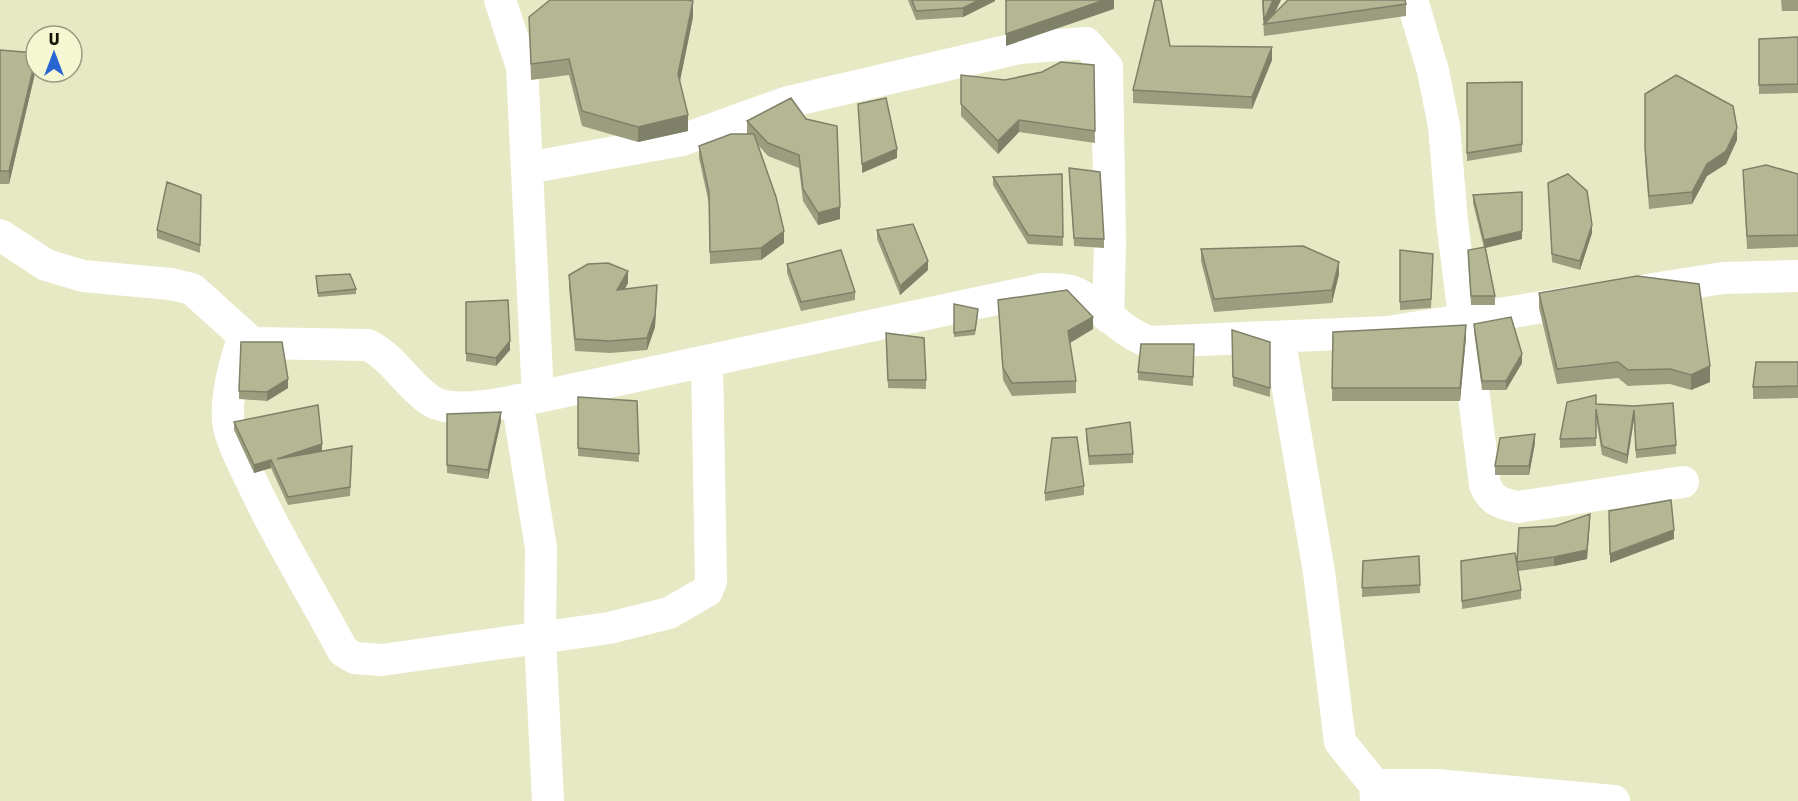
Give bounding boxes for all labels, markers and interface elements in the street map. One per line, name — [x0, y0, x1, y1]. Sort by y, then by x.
north arrow — [24, 24, 84, 84]
text: U — [48, 28, 60, 51]

